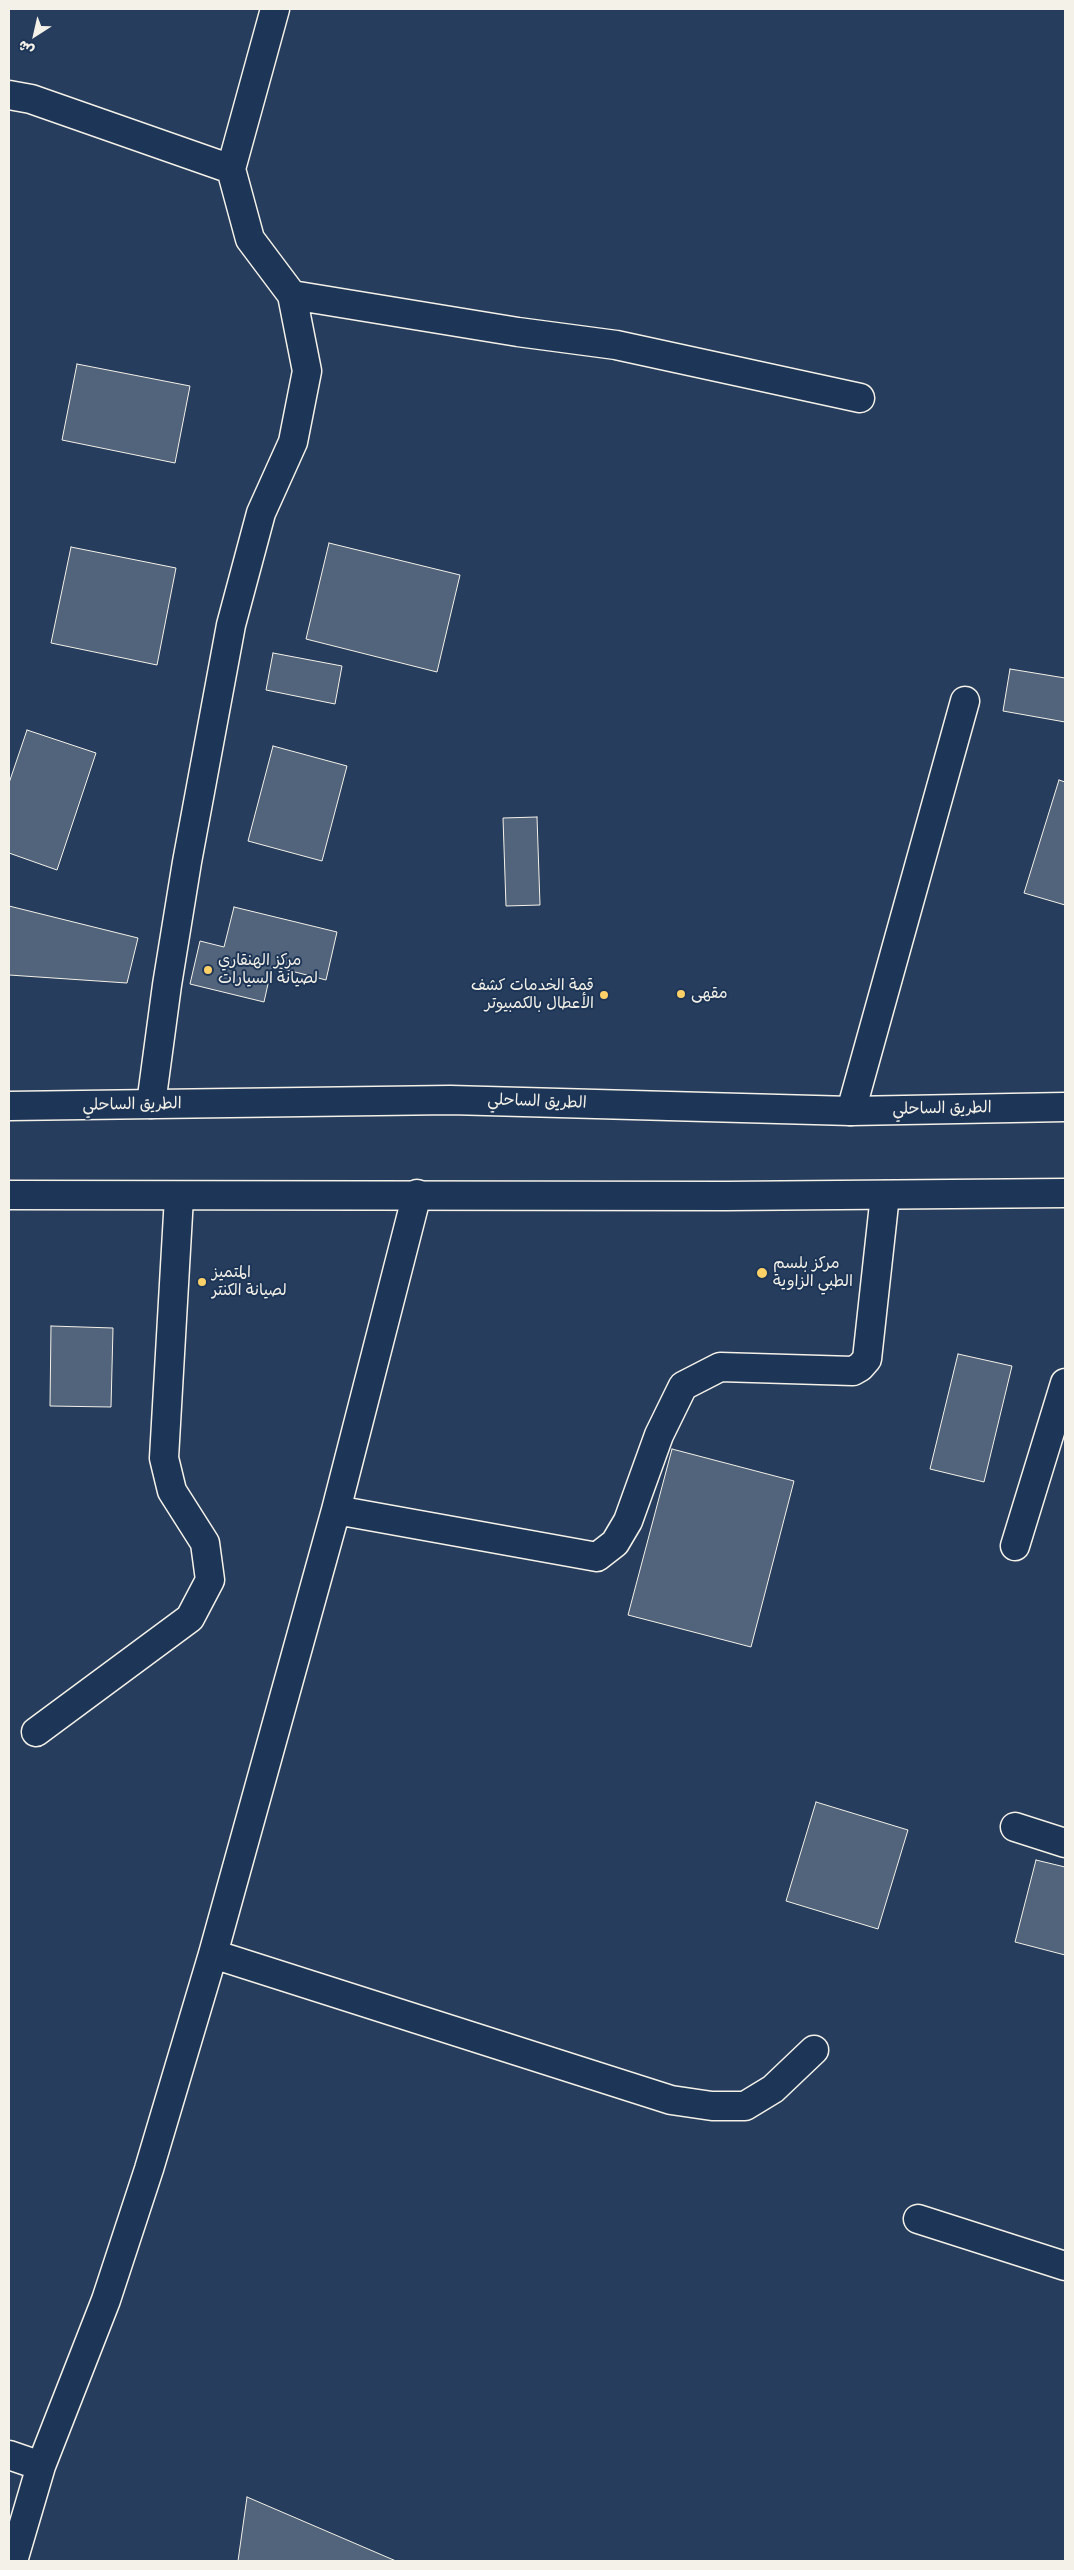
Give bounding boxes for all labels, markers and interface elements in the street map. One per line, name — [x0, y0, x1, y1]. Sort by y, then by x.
north arrow — [10, 10, 60, 60]
text: ش — [13, 33, 40, 62]
place label: مركز الهنقاري لصيانة السيارات — [218, 951, 318, 989]
marker: مركز الهنقاري لصيانة السيارات — [202, 964, 214, 976]
place label: قمة الخدمات كشف الأعطال بالكمبيوتر — [471, 976, 594, 1014]
place label: مقهى — [691, 984, 728, 1004]
marker: مقهى — [675, 988, 687, 1000]
marker: قمة الخدمات كشف الأعطال بالكمبيوتر — [598, 989, 610, 1001]
street label: الطريق الساحلي — [487, 1091, 587, 1113]
street label: الطريق الساحلي — [82, 1095, 182, 1115]
street label: الطريق الساحلي — [892, 1099, 992, 1119]
place label: مركز بلسم الطبي الزاوية — [773, 1254, 853, 1292]
place label: المتميز لصيانة الكنتر — [212, 1263, 287, 1301]
marker: مركز بلسم الطبي الزاوية — [755, 1266, 769, 1280]
marker: المتميز لصيانة الكنتر — [196, 1276, 208, 1288]

